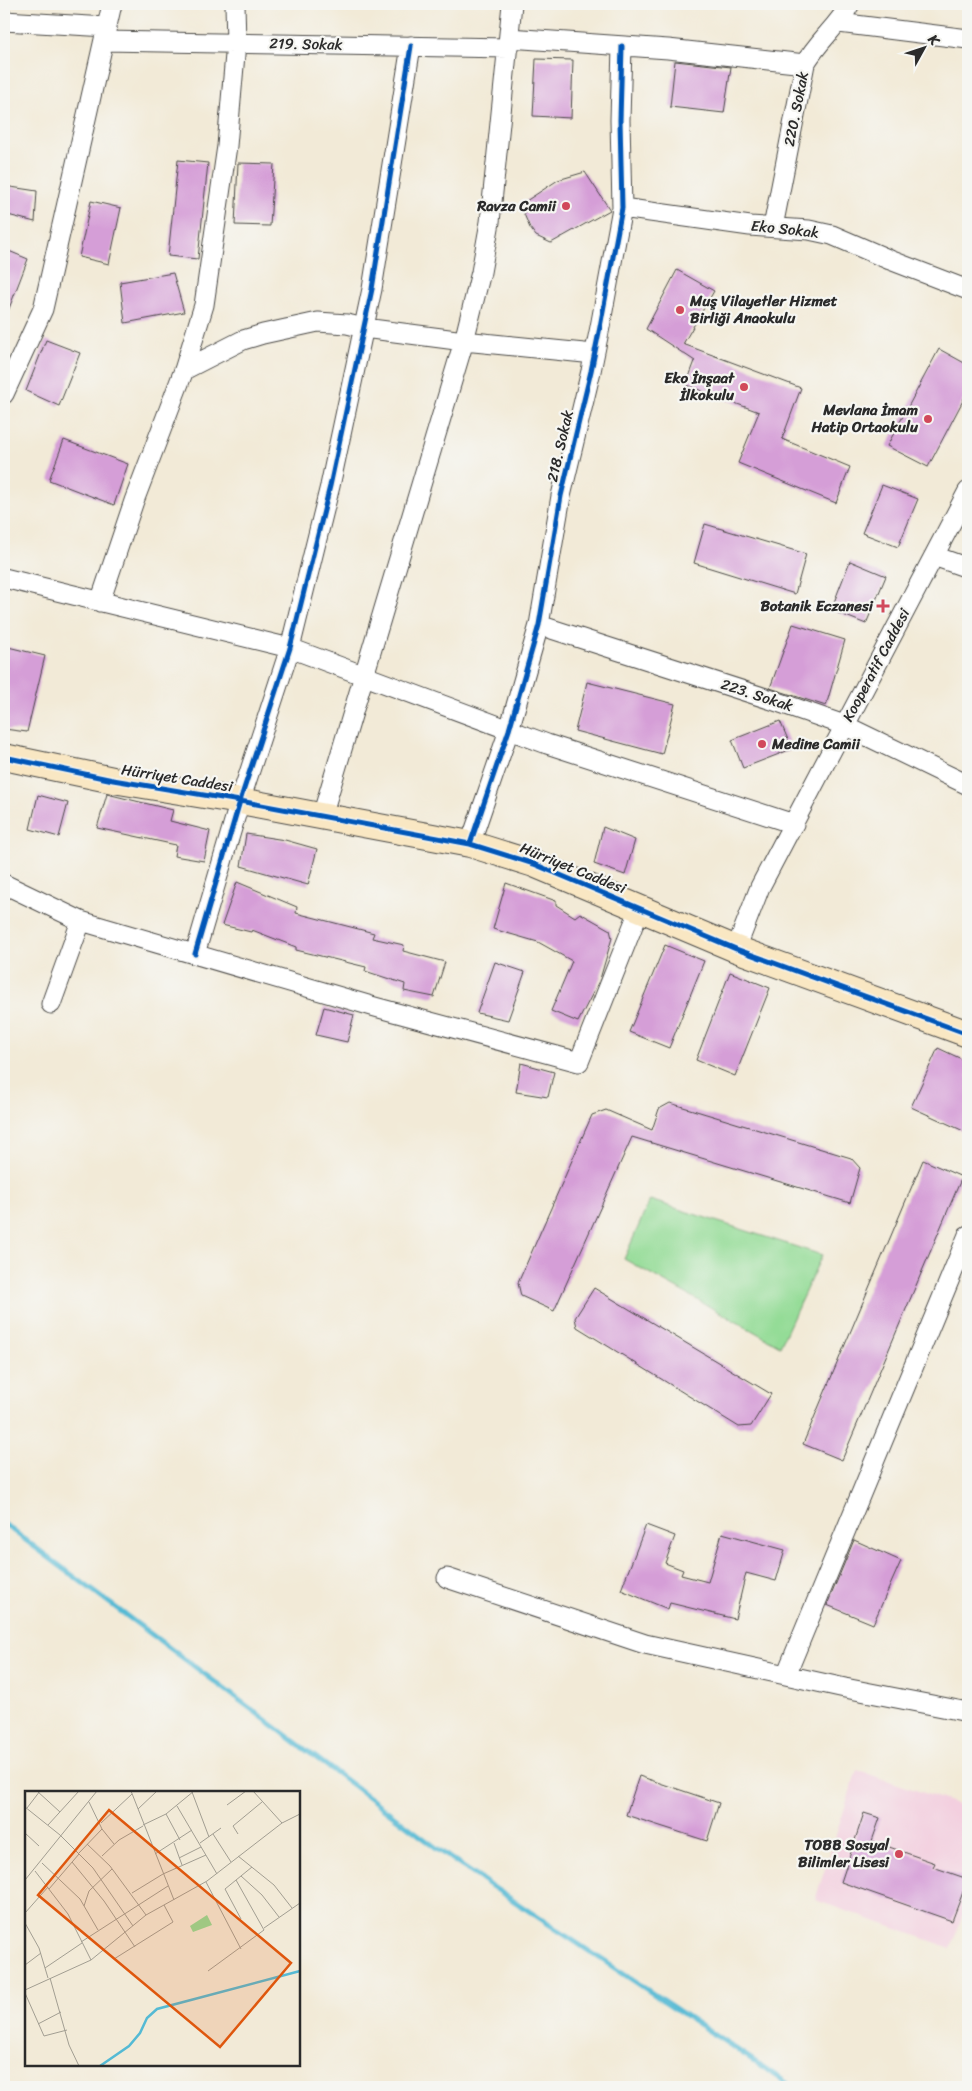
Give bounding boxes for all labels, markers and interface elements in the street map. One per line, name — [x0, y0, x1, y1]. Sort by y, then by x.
north arrow — [900, 22, 950, 72]
text: K — [921, 28, 947, 52]
street label: 219. Sokak — [269, 30, 343, 58]
street label: 220. Sokak — [776, 69, 816, 149]
place label: Ravza Camii — [476, 193, 557, 219]
marker: Ravza Camii — [560, 200, 572, 212]
street label: Eko Sokak — [750, 213, 820, 246]
place label: Muş Vilayetler Hizmet Birliği Anaokulu — [689, 288, 838, 331]
marker: Muş Vilayetler Hizmet Birliği Anaokulu — [674, 304, 686, 316]
place label: Eko İnşaat İlkokulu — [664, 365, 735, 408]
marker: Eko İnşaat İlkokulu — [738, 381, 750, 393]
place label: Mevlana İmam Hatip Ortaokulu — [810, 397, 919, 440]
street label: 218. Sokak — [539, 407, 581, 485]
marker: Mevlana İmam Hatip Ortaokulu — [922, 413, 934, 425]
place label: Botanik Eczanesi — [760, 593, 874, 619]
marker: Botanik Eczanesi — [877, 600, 889, 612]
street label: Kooperatif Caddesi — [835, 603, 917, 726]
street label: 223. Sokak — [718, 671, 796, 719]
place label: Medine Camii — [771, 731, 861, 757]
marker: Medine Camii — [756, 738, 768, 750]
street label: Hürriyet Caddesi — [119, 756, 235, 800]
street label: Hürriyet Caddesi — [516, 835, 631, 901]
inset map — [25, 1791, 300, 2066]
place label: TOBB Sosyal Bilimler Lisesi — [798, 1832, 890, 1875]
marker: TOBB Sosyal Bilimler Lisesi — [893, 1848, 905, 1860]

